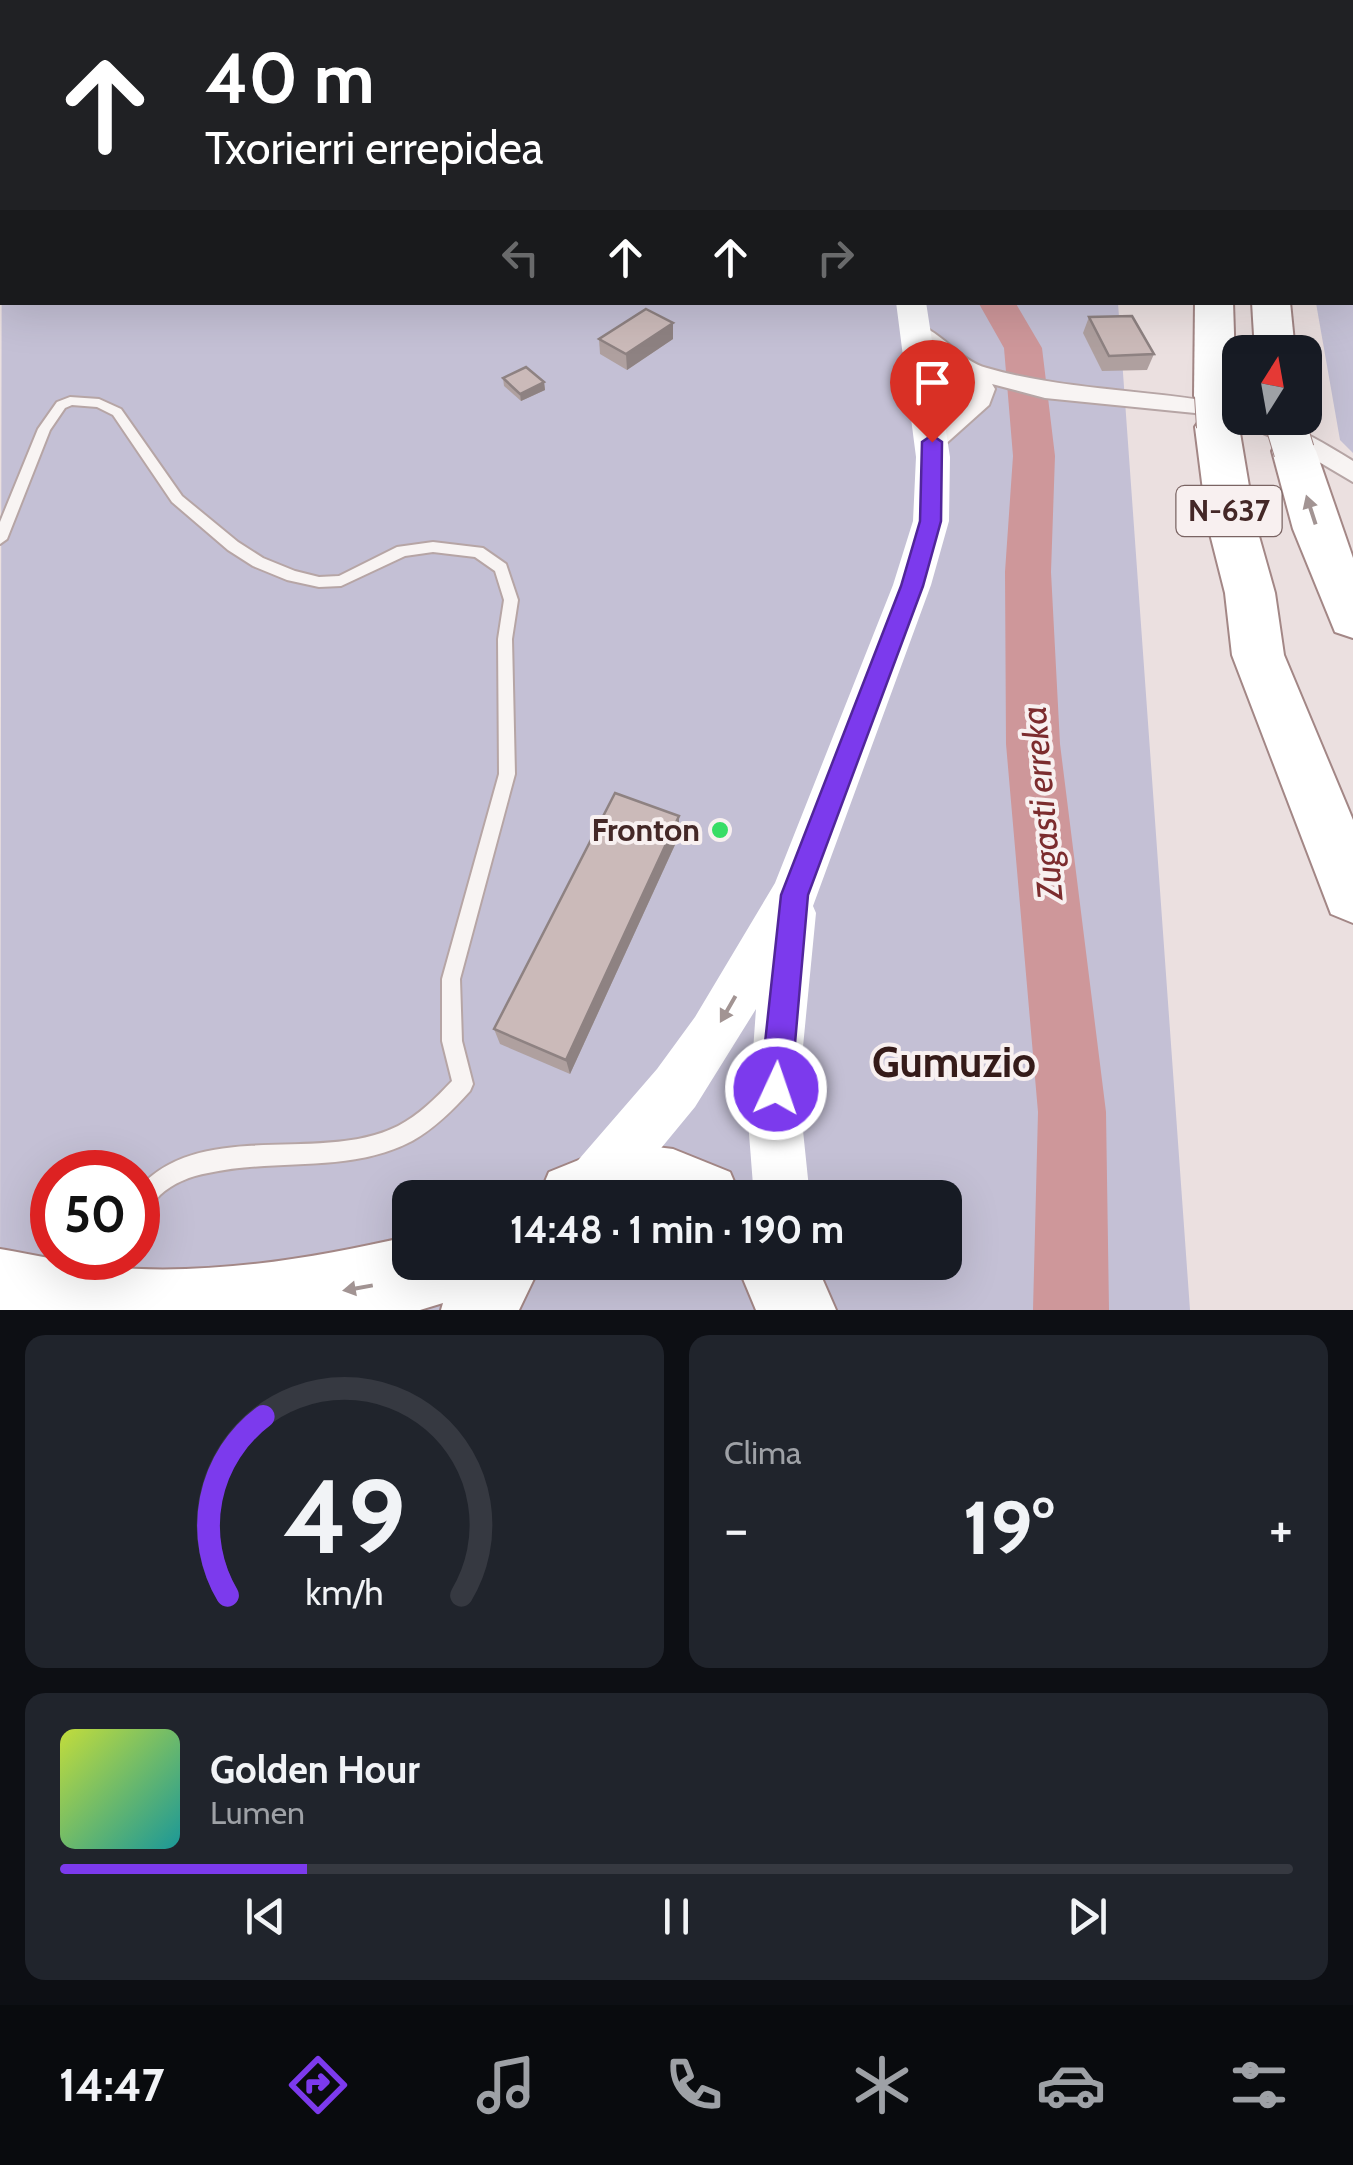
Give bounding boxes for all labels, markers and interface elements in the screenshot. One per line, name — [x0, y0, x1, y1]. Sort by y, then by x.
text: 40 m — [205, 35, 374, 121]
icon: ahead — [40, 40, 170, 170]
text: Txorierri errepidea — [205, 121, 543, 175]
icon: left — [493, 230, 548, 285]
icon: ahead — [598, 230, 653, 285]
icon: ahead — [703, 230, 758, 285]
icon: right — [808, 230, 863, 285]
north arrow — [1222, 335, 1322, 435]
map controls — [1222, 335, 1322, 435]
pin — [890, 340, 975, 443]
icon: arrive — [905, 355, 960, 410]
road number: N-637 — [1176, 486, 1282, 536]
one-way arrow — [1302, 495, 1317, 525]
water label: Zugasti erreka — [1012, 704, 1072, 904]
place label: Fronton — [591, 810, 700, 849]
marker: Fronton — [709, 819, 731, 841]
one-way arrow — [720, 995, 737, 1023]
district label: Gumuzio — [872, 1036, 1036, 1088]
position arrow — [724, 1037, 828, 1141]
speed limit sign: 50 — [30, 1150, 160, 1280]
text: 14:48 · 1 min · 190 m — [510, 1206, 844, 1253]
one-way arrow — [341, 1281, 373, 1296]
text: Clima — [724, 1433, 801, 1472]
text: 49 — [283, 1453, 406, 1579]
text: 19° — [963, 1482, 1054, 1573]
text: − — [724, 1495, 748, 1562]
text: + — [1269, 1495, 1293, 1562]
text: km/h — [305, 1571, 384, 1614]
text: Golden Hour — [210, 1746, 420, 1793]
text: Lumen — [210, 1793, 305, 1832]
icon: previous — [238, 1889, 293, 1944]
icon: pause — [649, 1889, 704, 1944]
icon: next — [1060, 1889, 1115, 1944]
icon: directions — [283, 2050, 353, 2120]
icon: music — [471, 2050, 541, 2120]
icon: phone — [659, 2050, 729, 2120]
icon: climate — [847, 2050, 917, 2120]
icon: car — [1036, 2050, 1106, 2120]
icon: filters — [1224, 2050, 1294, 2120]
text: 14:47 — [59, 2058, 165, 2112]

